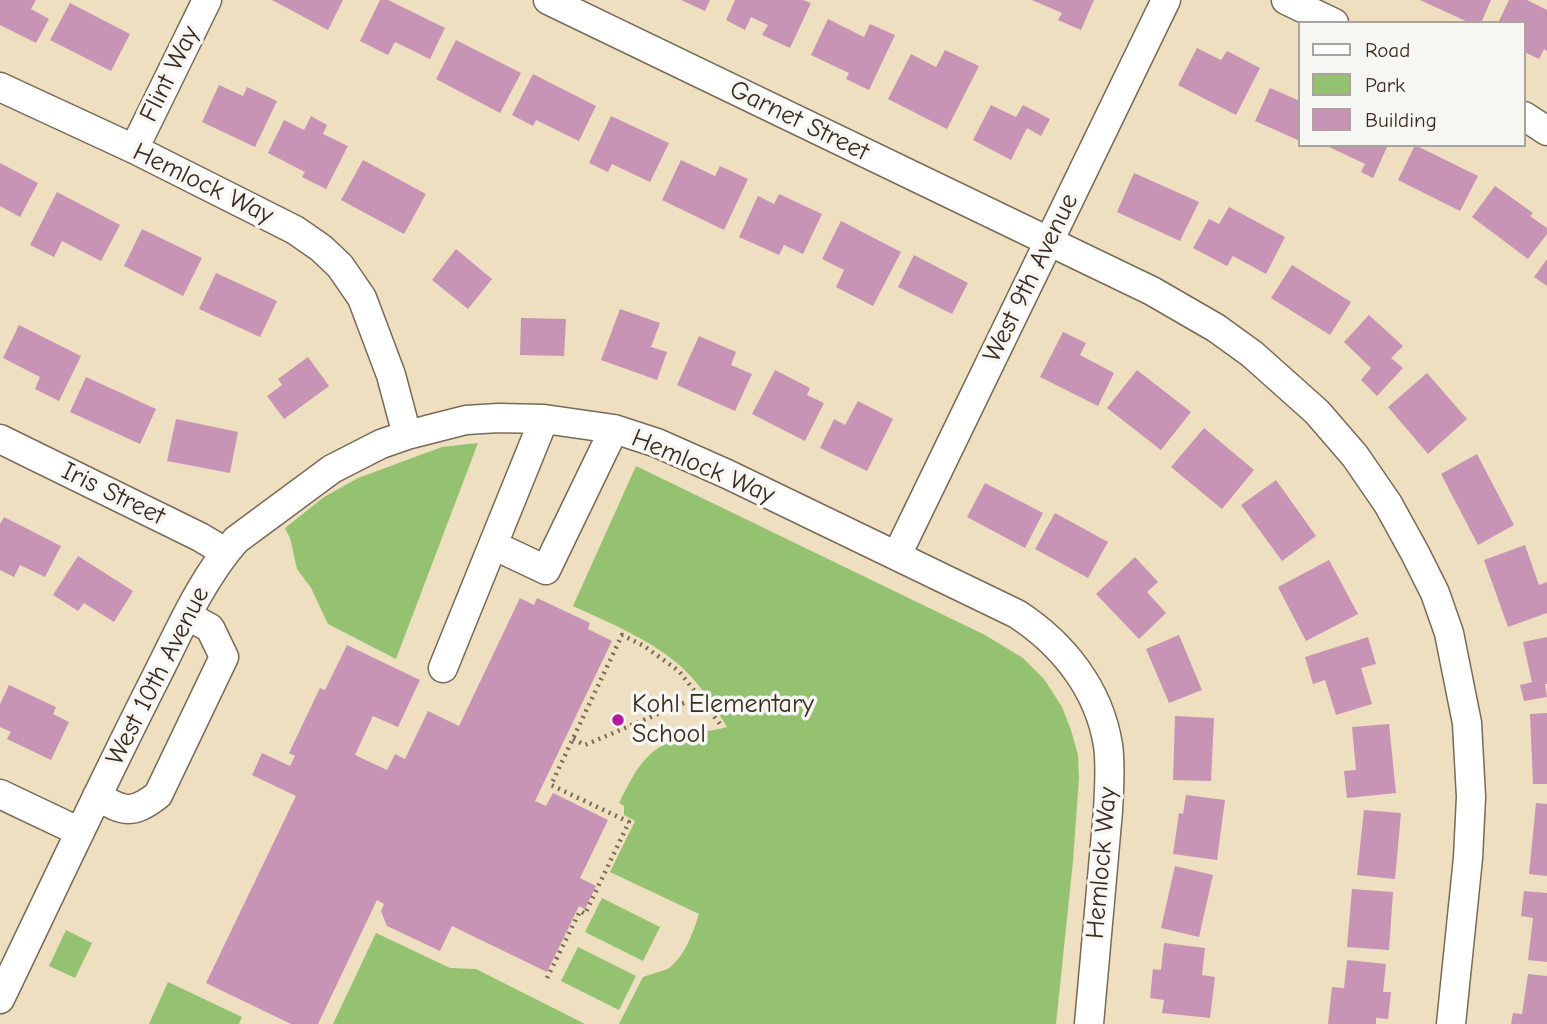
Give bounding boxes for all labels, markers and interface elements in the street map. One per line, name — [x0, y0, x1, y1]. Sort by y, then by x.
street label: Flint Way — [133, 21, 207, 127]
legend — [1298, 21, 1526, 147]
text: Road — [1365, 38, 1410, 62]
text: Park — [1365, 73, 1405, 97]
street label: Garnet Street — [724, 74, 874, 168]
text: Building — [1365, 108, 1437, 132]
street label: Hemlock Way — [128, 137, 278, 231]
street label: West 9th Avenue — [977, 189, 1085, 367]
street label: Hemlock Way — [627, 423, 779, 511]
street label: Iris Street — [56, 456, 170, 532]
street label: West 10th Avenue — [100, 582, 216, 770]
place label: Kohl Elementary School — [632, 689, 814, 750]
marker: Kohl Elementary School — [610, 712, 626, 728]
street label: Hemlock Way — [1080, 786, 1124, 940]

